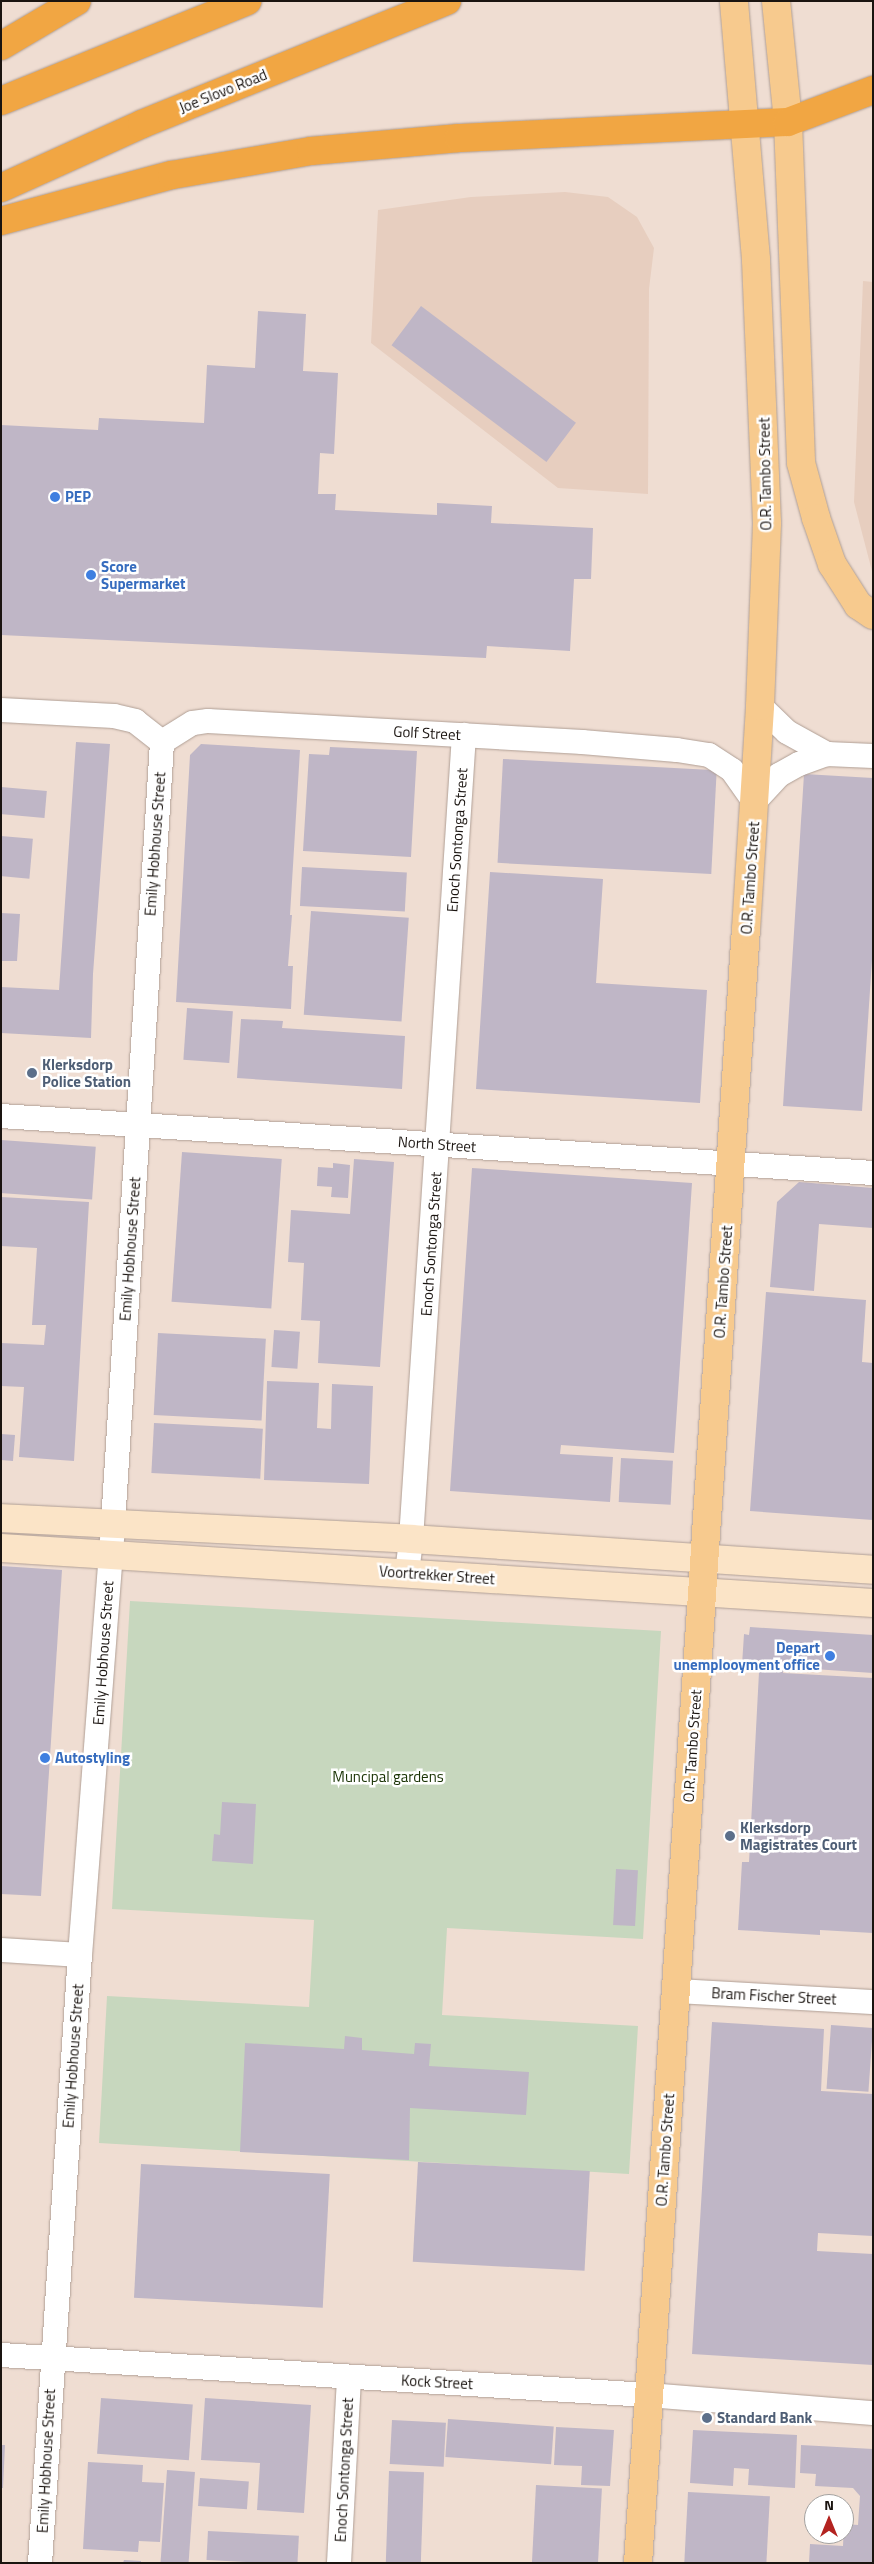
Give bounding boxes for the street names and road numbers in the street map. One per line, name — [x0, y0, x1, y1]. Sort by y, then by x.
street label: Joe Slovo Road — [176, 65, 270, 117]
street label: O.R. Tambo Street — [755, 417, 775, 531]
street label: Golf Street — [393, 722, 461, 744]
street label: Enoch Sontonga Street — [443, 767, 471, 913]
street label: Emily Hobhouse Street — [141, 771, 169, 917]
street label: O.R. Tambo Street — [737, 821, 763, 935]
street label: North Street — [397, 1132, 477, 1156]
street label: Enoch Sontonga Street — [417, 1171, 445, 1317]
street label: Emily Hobhouse Street — [116, 1176, 144, 1322]
street label: O.R. Tambo Street — [710, 1225, 736, 1339]
street label: Voortrekker Street — [378, 1562, 496, 1588]
street label: Emily Hobhouse Street — [89, 1580, 117, 1726]
street label: O.R. Tambo Street — [679, 1689, 705, 1803]
street label: Emily Hobhouse Street — [59, 1983, 87, 2129]
street label: Bram Fischer Street — [711, 1984, 837, 2008]
street label: O.R. Tambo Street — [652, 2093, 678, 2207]
street label: Kock Street — [401, 2371, 473, 2393]
street label: Emily Hobhouse Street — [33, 2388, 59, 2534]
street label: Enoch Sontonga Street — [331, 2397, 357, 2543]

